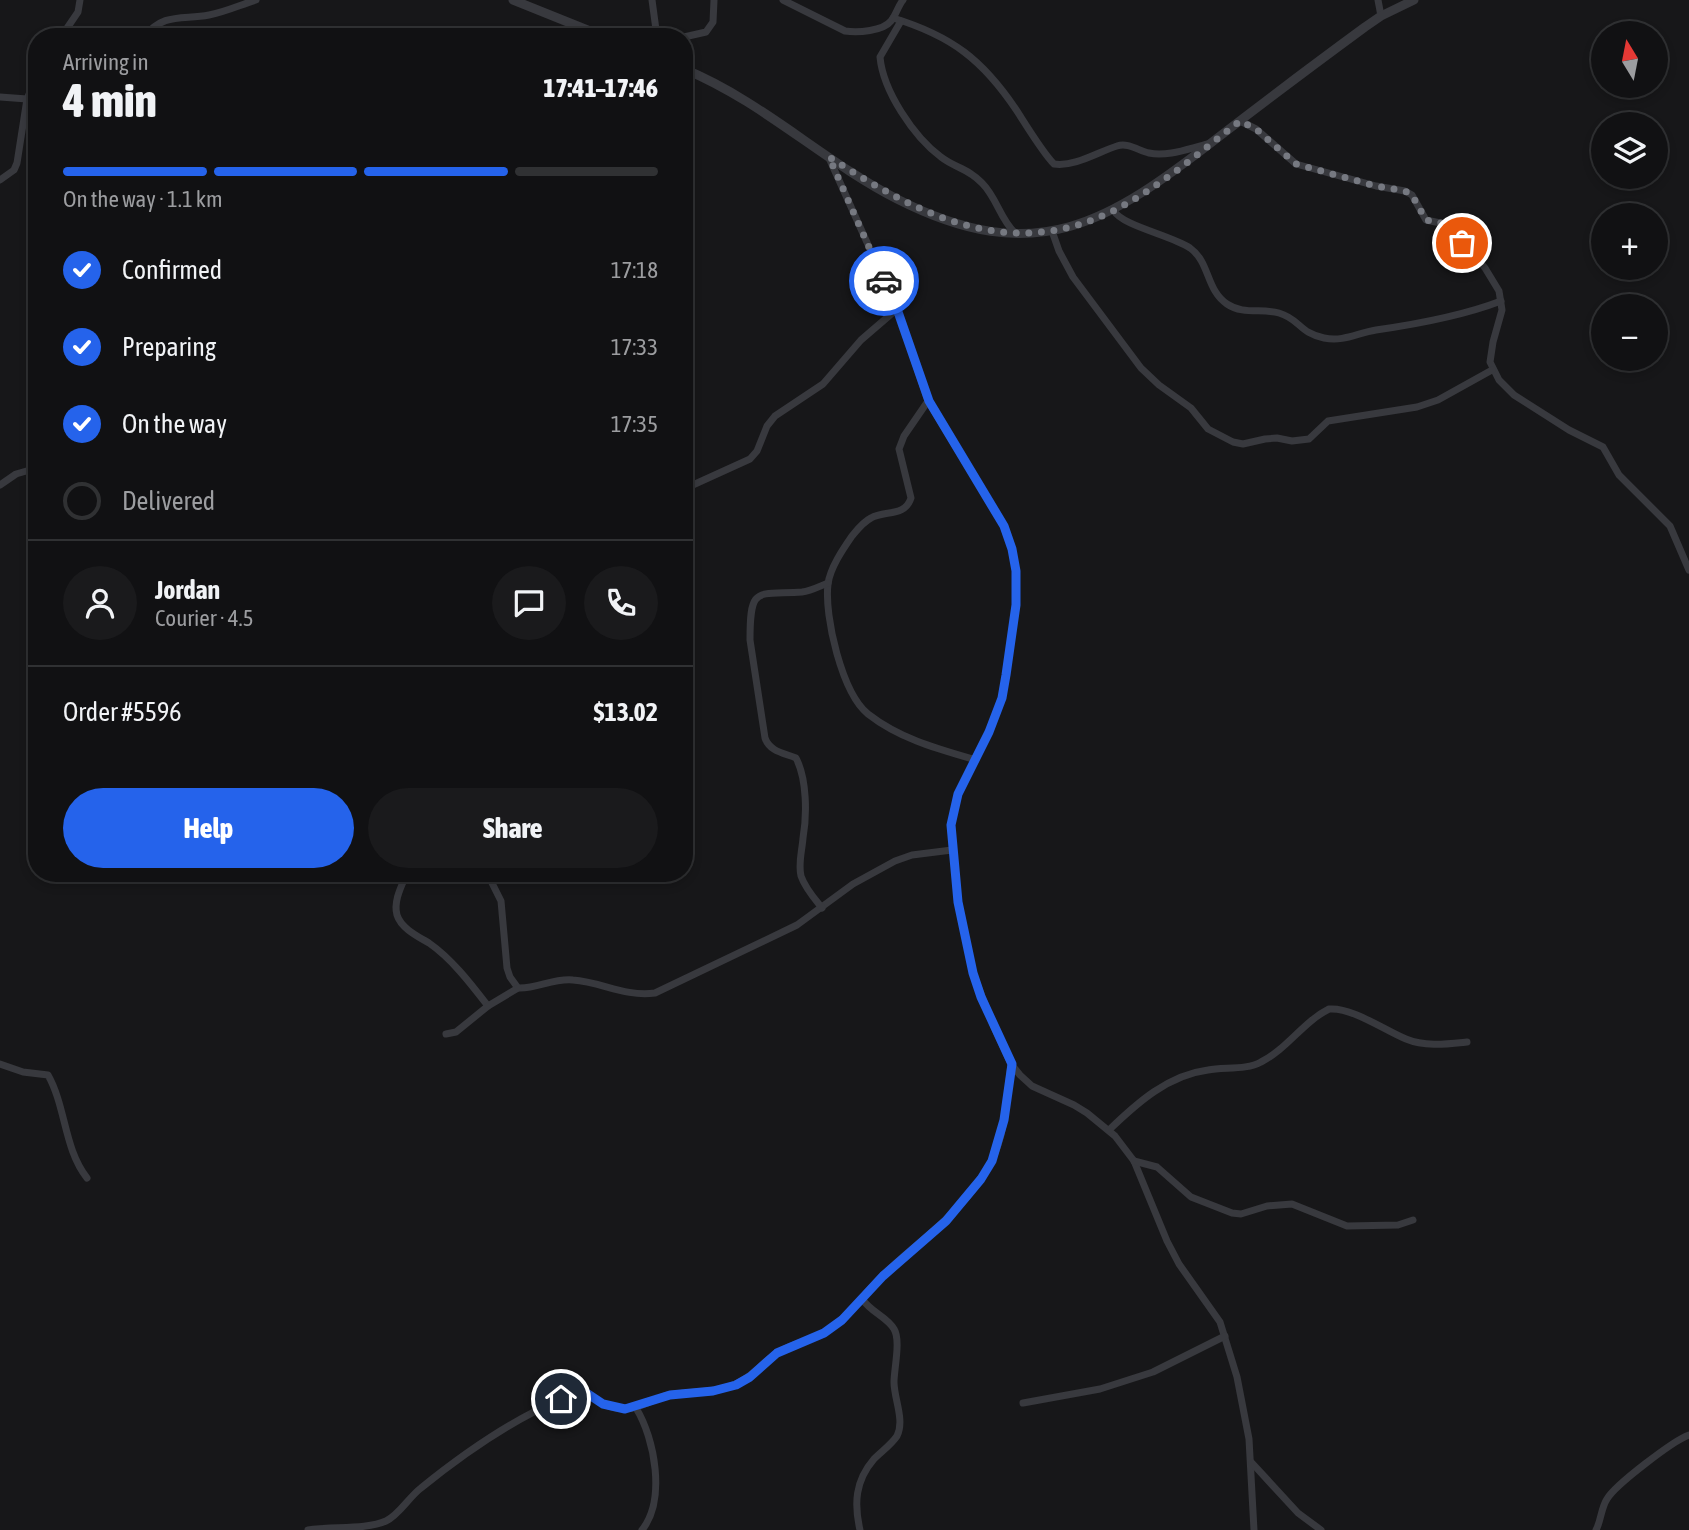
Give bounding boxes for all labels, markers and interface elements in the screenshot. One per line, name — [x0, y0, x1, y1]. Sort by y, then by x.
north arrow — [1591, 21, 1668, 98]
map controls — [1591, 21, 1668, 371]
text: Arriving in — [63, 49, 149, 75]
text: 17:41–17:46 — [543, 73, 658, 103]
text: 4 min — [63, 74, 157, 127]
button: layers — [1591, 112, 1668, 189]
text: On the way · 1.1 km — [63, 186, 223, 212]
button: + — [1591, 203, 1668, 280]
pin — [1432, 213, 1492, 273]
icon: bag — [1443, 224, 1481, 262]
courier — [849, 246, 919, 316]
icon: check — [63, 251, 101, 289]
text: Confirmed — [122, 255, 222, 285]
text: 17:18 — [611, 257, 658, 283]
icon: car — [865, 262, 903, 300]
button: − — [1591, 294, 1668, 371]
icon: check — [63, 328, 101, 366]
text: Preparing — [122, 332, 216, 362]
text: 17:33 — [611, 334, 658, 360]
icon: check — [63, 405, 101, 443]
text: On the way — [122, 409, 227, 439]
text: 17:35 — [611, 411, 658, 437]
text: Delivered — [122, 486, 215, 516]
button: person — [63, 566, 137, 640]
button: chat — [492, 566, 566, 640]
button: phone — [584, 566, 658, 640]
text: Jordan — [155, 575, 220, 605]
text: Courier · 4.5 — [155, 605, 254, 631]
text: Order #5596 — [63, 697, 182, 727]
text: $13.02 — [594, 697, 658, 727]
button: Help — [63, 788, 354, 868]
button: Share — [368, 788, 658, 868]
pin — [531, 1369, 591, 1429]
icon: home — [542, 1380, 580, 1418]

